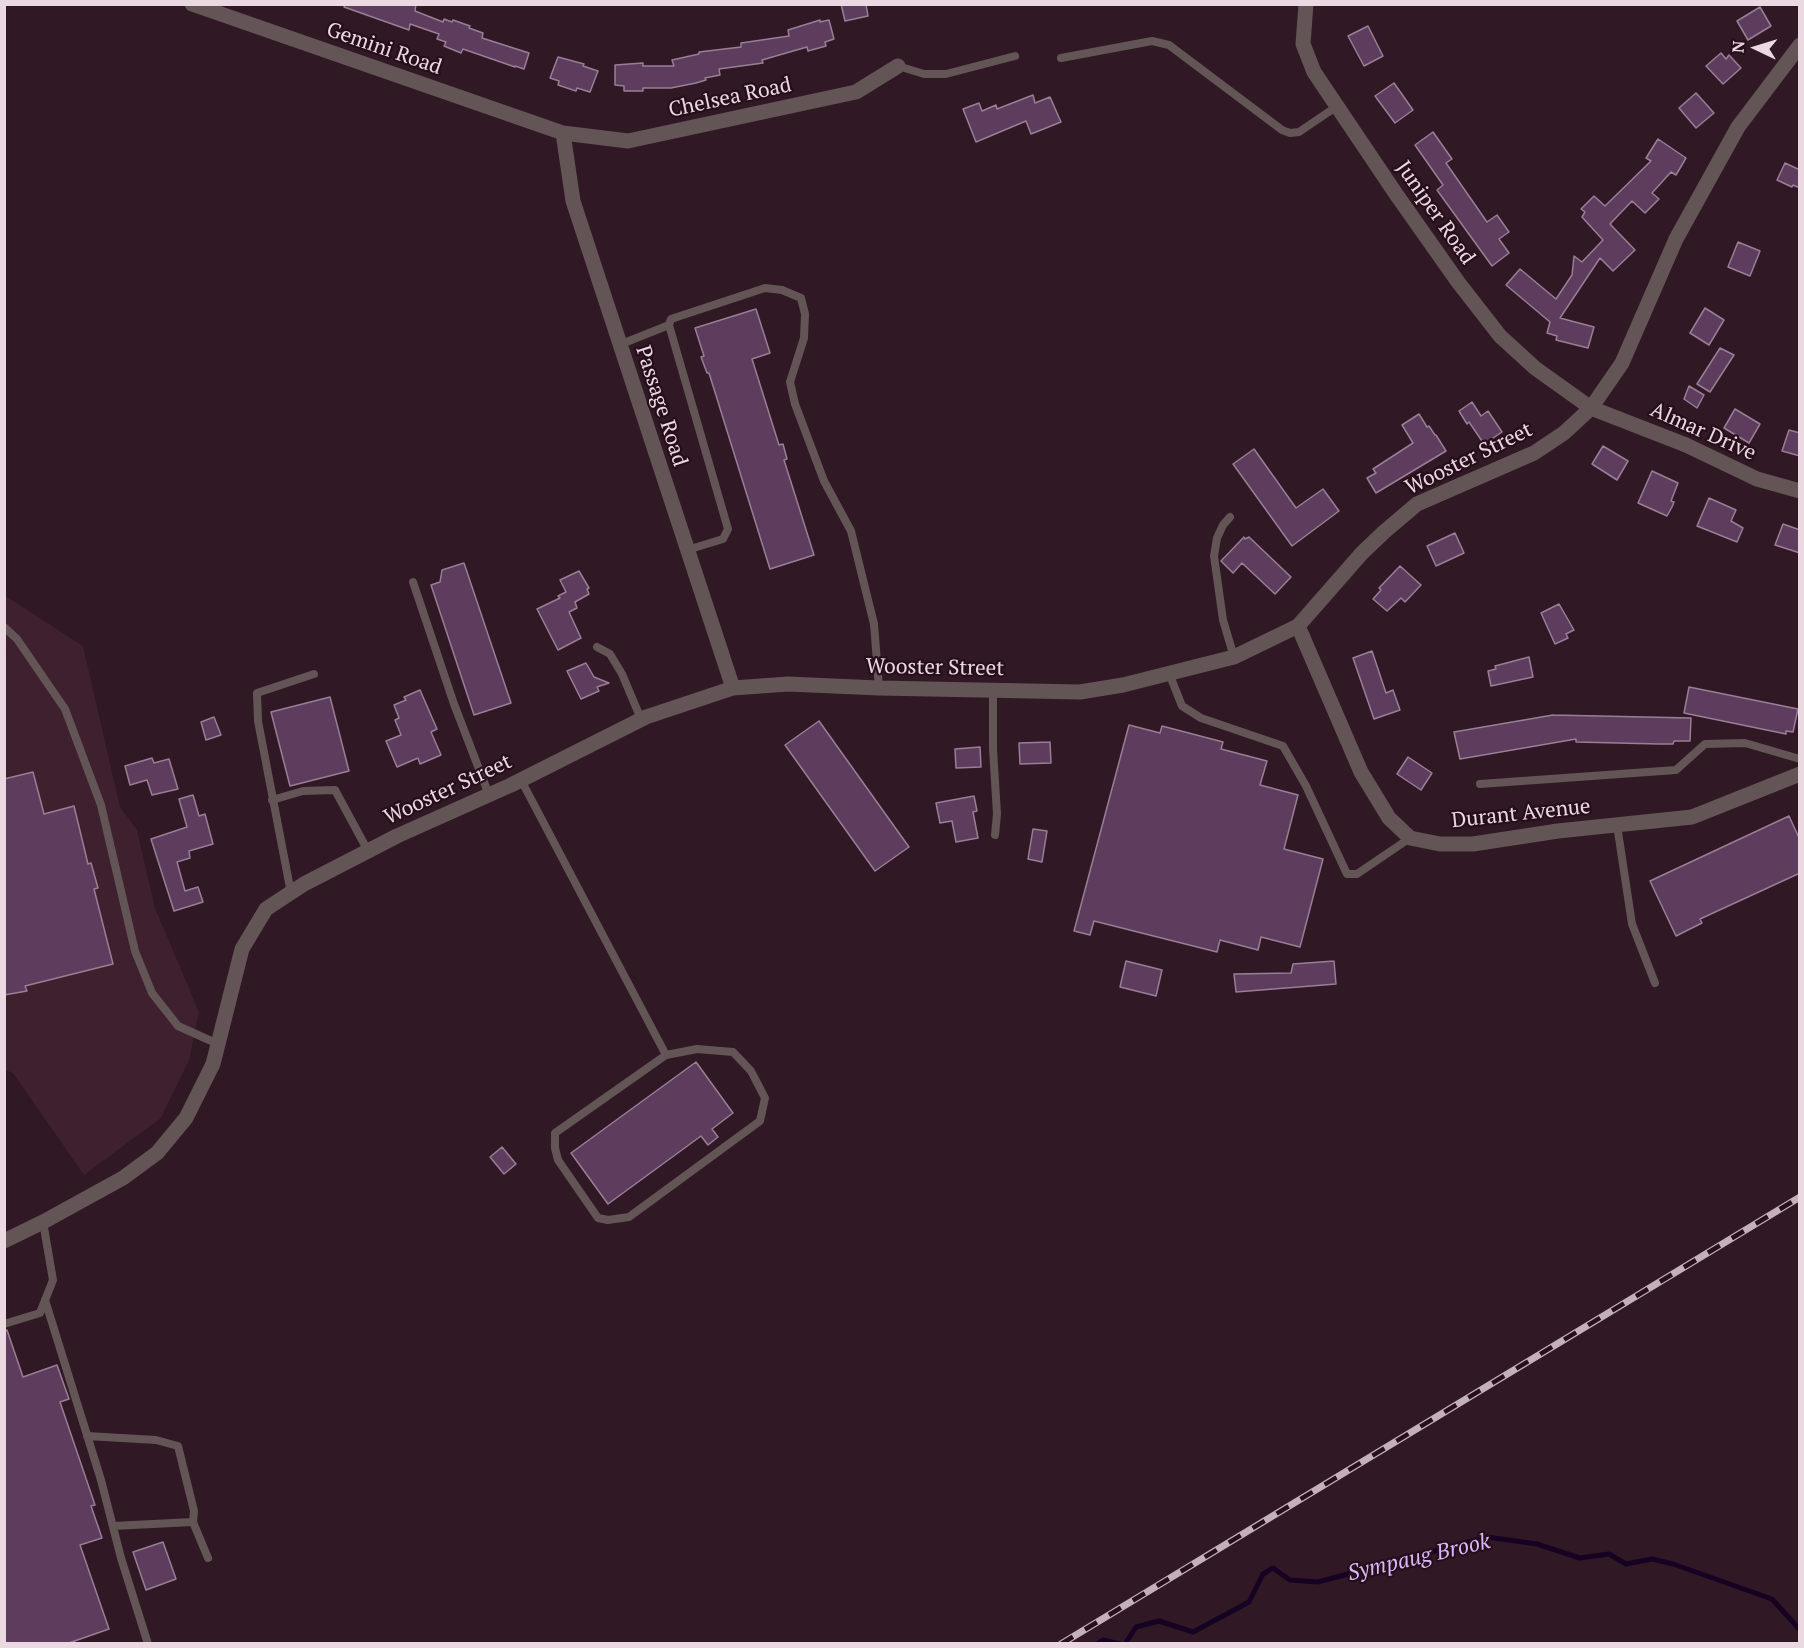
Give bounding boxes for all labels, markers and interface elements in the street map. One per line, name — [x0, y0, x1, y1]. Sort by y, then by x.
street label: Gemini Road — [323, 18, 445, 80]
north arrow — [1726, 18, 1786, 78]
text: N — [1727, 40, 1749, 54]
street label: Chelsea Road — [666, 73, 794, 123]
street label: Juniper Road — [1390, 156, 1480, 270]
street label: Passage Road — [630, 342, 692, 470]
street label: Almar Drive — [1646, 398, 1760, 466]
street label: Wooster Street — [1401, 417, 1537, 501]
street label: Wooster Street — [866, 654, 1004, 682]
street label: Wooster Street — [380, 749, 516, 831]
street label: Durant Avenue — [1450, 794, 1592, 834]
water label: Sympaug Brook — [1345, 1529, 1493, 1587]

